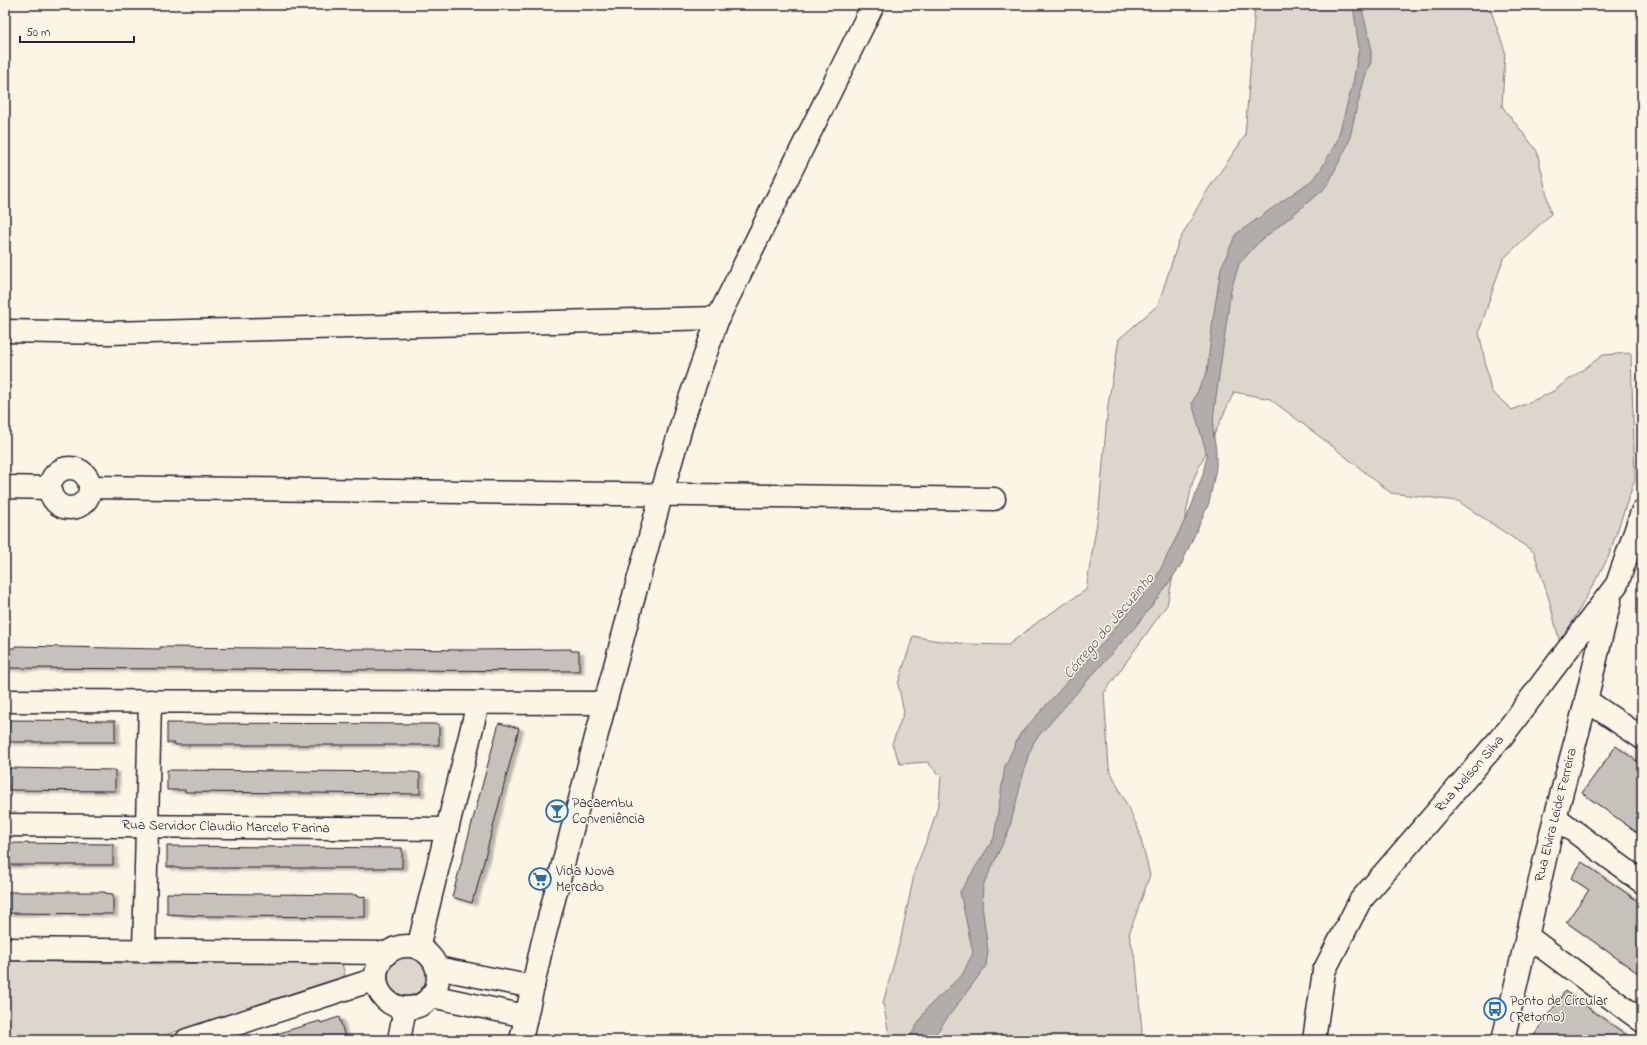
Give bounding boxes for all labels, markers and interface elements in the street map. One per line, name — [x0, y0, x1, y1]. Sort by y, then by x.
scale bar — [20, 18, 134, 44]
text: 50 m — [26, 24, 50, 42]
water label: Córrego do Jacuzinho — [1058, 567, 1161, 684]
street label: Rua Nelson Silva — [1430, 731, 1510, 817]
street label: Rua Elvira Leide Ferreira — [1529, 746, 1583, 884]
place label: Pacaembu Conveniência — [572, 793, 645, 830]
bar icon: Pacaembu Conveniência — [544, 798, 570, 824]
street label: Rua Servidor Claudio Marcelo Farina — [122, 815, 330, 839]
place label: Vida Nova Mercado — [555, 861, 614, 898]
supermarket icon: Vida Nova Mercado — [527, 866, 553, 892]
place label: Ponto de Circular (Retorno) — [1510, 991, 1608, 1028]
bus stop icon: Ponto de Circular (Retorno) — [1482, 996, 1508, 1022]

